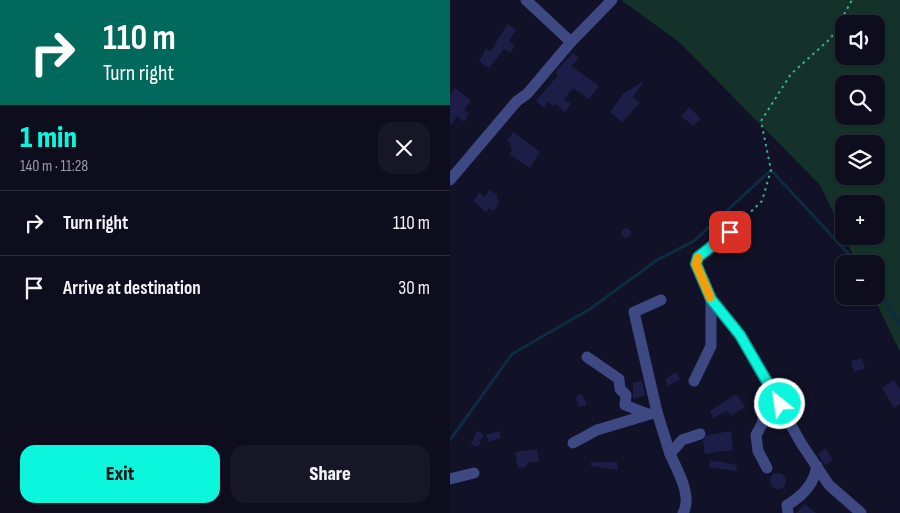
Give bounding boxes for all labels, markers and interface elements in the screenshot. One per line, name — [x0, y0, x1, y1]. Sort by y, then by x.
map controls — [835, 15, 885, 305]
button: sound — [835, 15, 885, 65]
text: 110 m — [103, 17, 176, 60]
icon: right — [20, 20, 85, 85]
text: Turn right — [103, 60, 174, 87]
button: search — [835, 75, 885, 125]
text: 1 min — [20, 120, 77, 156]
button: close — [378, 122, 430, 174]
button: layers — [835, 135, 885, 185]
text: 140 m · 11:28 — [20, 157, 88, 176]
button: + — [835, 195, 885, 245]
icon: right — [20, 209, 48, 237]
pin — [709, 211, 751, 253]
text: Turn right — [63, 212, 128, 235]
text: 110 m — [393, 212, 430, 235]
icon: arrive — [716, 218, 744, 246]
button: − — [835, 255, 885, 305]
icon: arrive — [20, 274, 48, 302]
text: Arrive at destination — [63, 277, 201, 300]
text: 30 m — [398, 277, 430, 300]
position arrow — [753, 377, 805, 429]
button: Exit — [20, 445, 220, 503]
button: Share — [230, 445, 430, 503]

